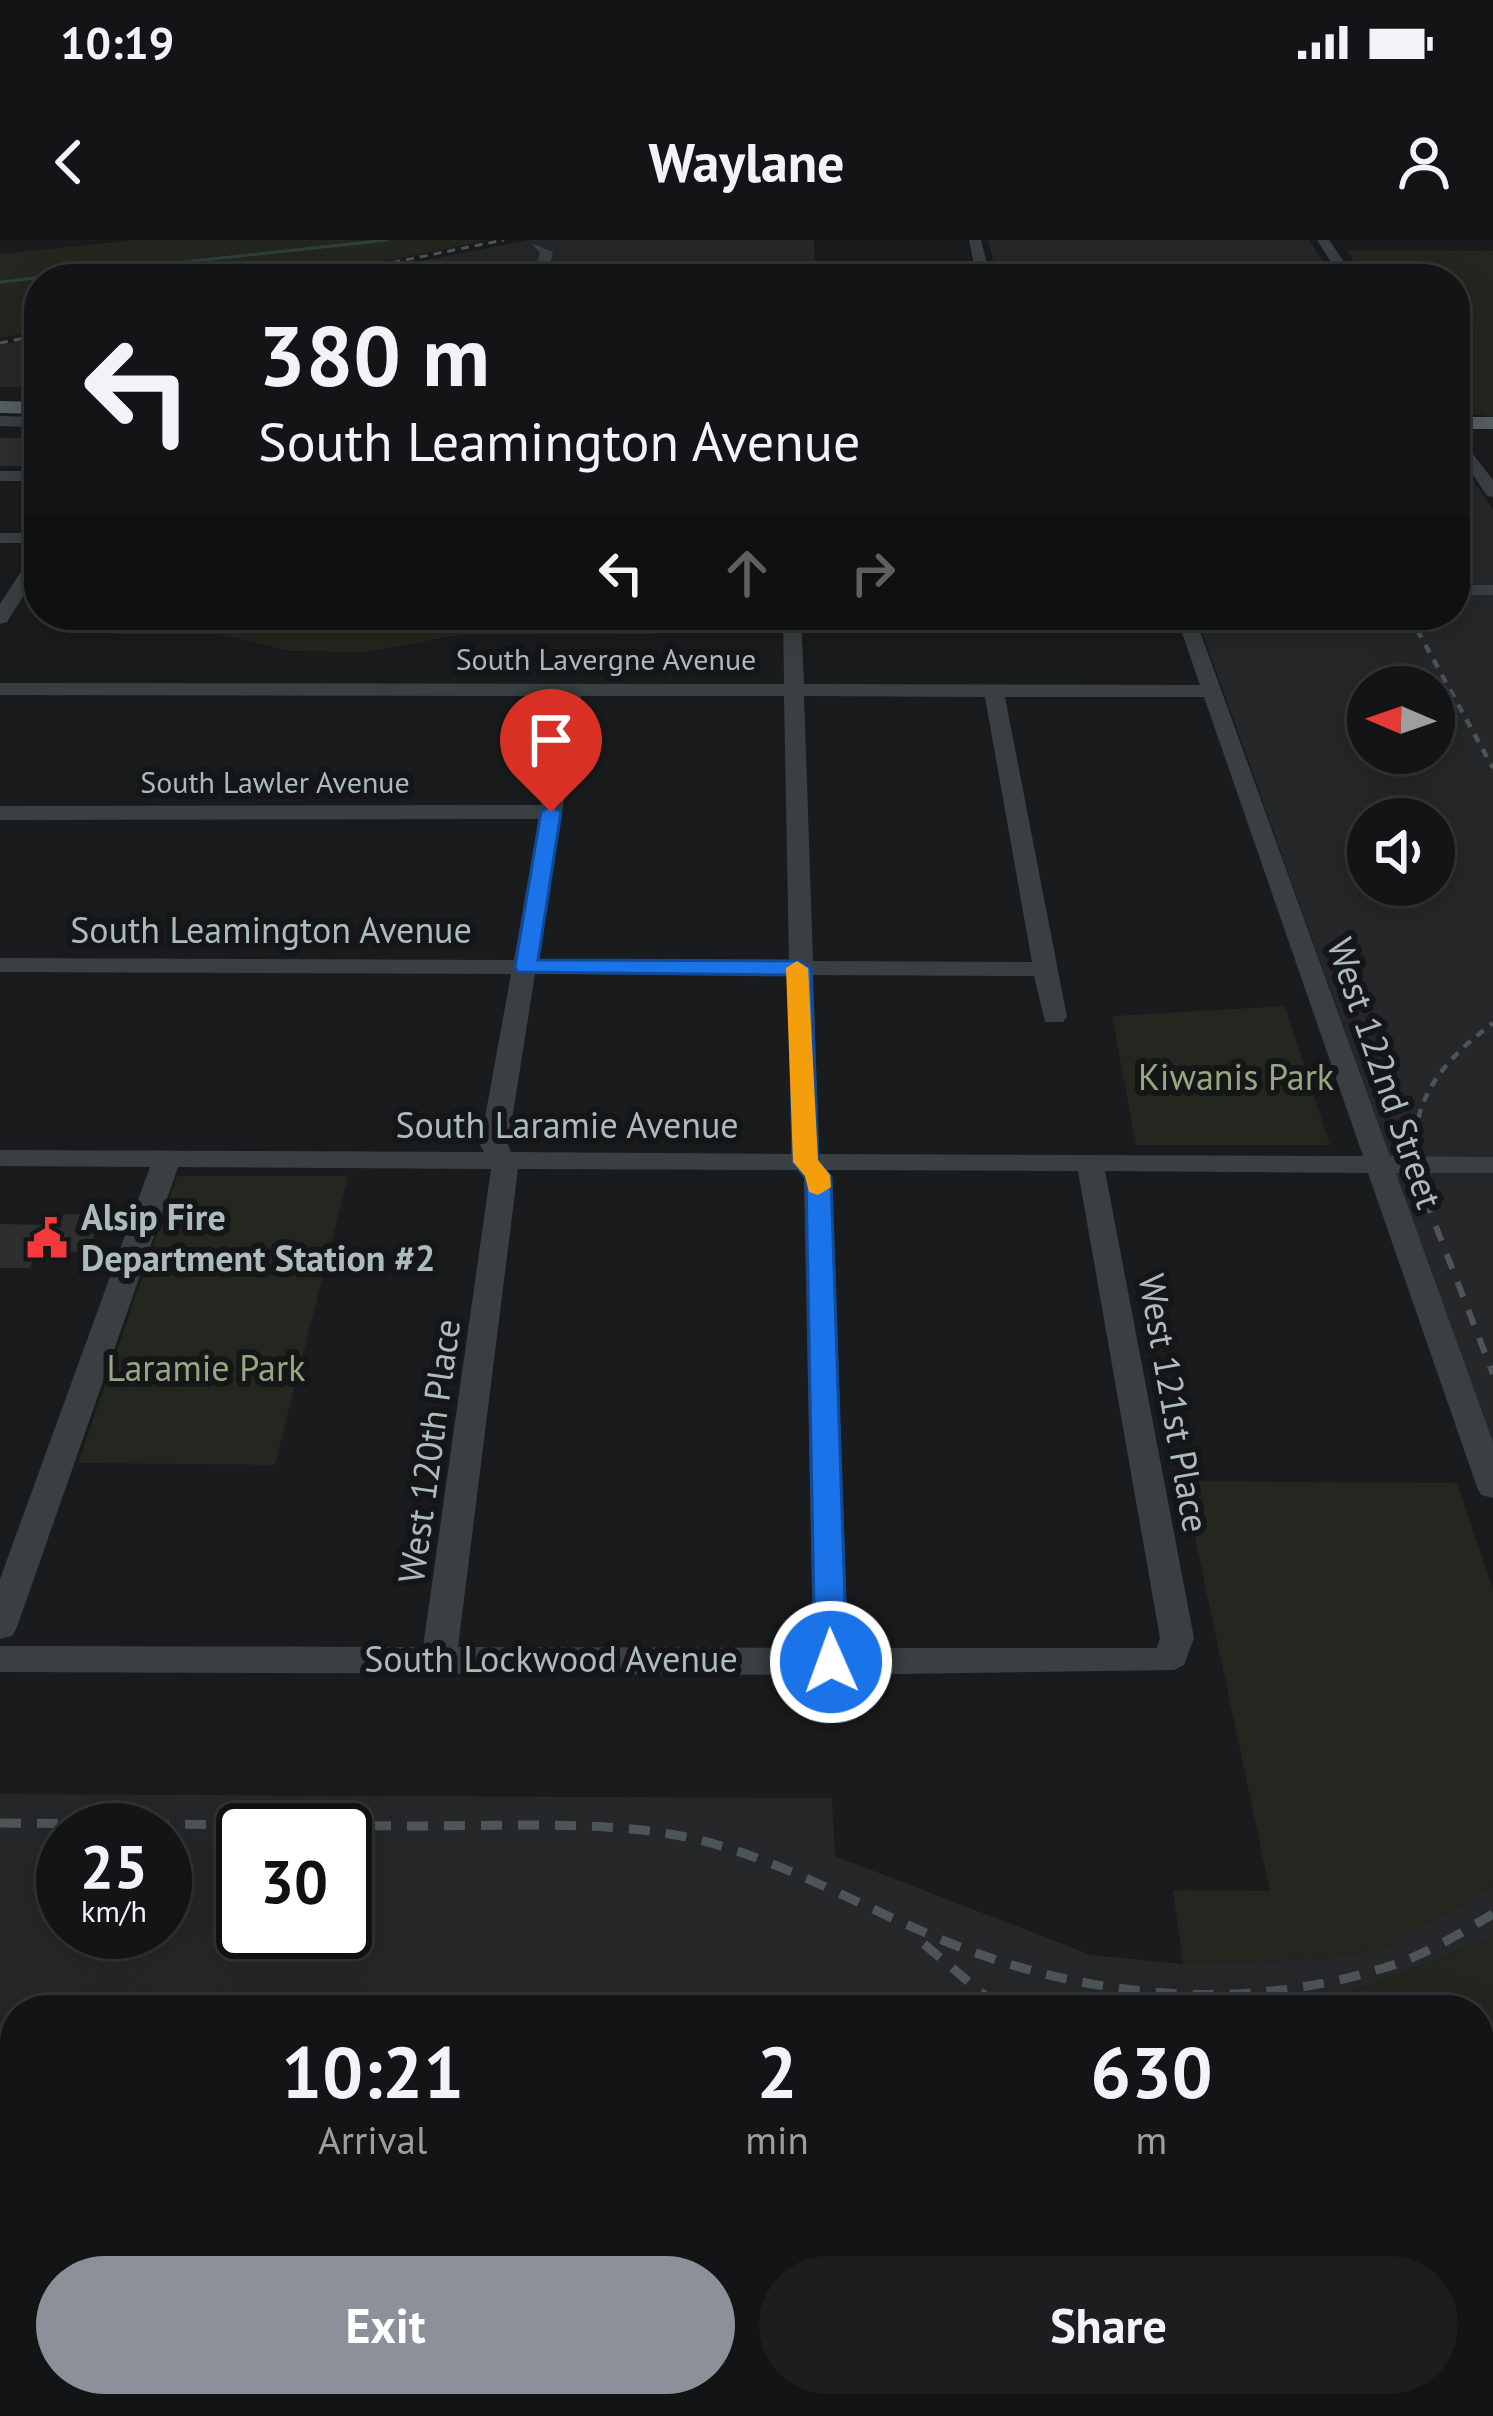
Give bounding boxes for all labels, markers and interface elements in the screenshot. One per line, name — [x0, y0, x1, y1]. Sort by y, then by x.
text: 10:19 — [60, 13, 174, 71]
text: Waylane — [648, 127, 845, 197]
icon: back — [36, 129, 102, 195]
icon: person — [1391, 129, 1457, 195]
text: 380 m — [258, 300, 490, 409]
icon: left — [60, 312, 216, 468]
text: South Leamington Avenue — [258, 406, 860, 476]
icon: left — [588, 540, 654, 606]
icon: ahead — [714, 540, 780, 606]
icon: right — [840, 540, 906, 606]
street label: South Lavergne Avenue — [456, 639, 756, 678]
north arrow — [1347, 666, 1455, 774]
map controls — [1347, 666, 1455, 906]
pin — [500, 689, 602, 812]
icon: arrive — [518, 707, 584, 773]
street label: South Lawler Avenue — [140, 762, 410, 801]
button: sound — [1347, 798, 1455, 906]
street label: South Leamington Avenue — [70, 906, 472, 953]
street label: West 122nd Street — [1317, 931, 1454, 1214]
park label: Kiwanis Park — [1138, 1053, 1334, 1100]
street label: South Laramie Avenue — [395, 1101, 739, 1148]
place label: Alsip Fire Department Station #2 — [81, 1193, 435, 1281]
public building icon: Alsip Fire Department Station #2 — [24, 1215, 70, 1261]
street label: West 121st Place — [1129, 1270, 1220, 1536]
street label: West 120th Place — [387, 1316, 470, 1586]
park label: Laramie Park — [107, 1344, 305, 1391]
position arrow — [768, 1599, 894, 1725]
street label: South Lockwood Avenue — [364, 1635, 738, 1682]
speed limit sign: 30 — [216, 1803, 372, 1959]
text: 25 — [80, 1827, 148, 1905]
text: km/h — [81, 1891, 147, 1930]
text: 10:21 — [281, 2025, 464, 2118]
text: 2 — [757, 2025, 798, 2118]
text: 630 — [1090, 2025, 1213, 2118]
text: Arrival — [318, 2114, 427, 2165]
text: min — [745, 2114, 809, 2165]
text: m — [1136, 2114, 1167, 2165]
button: Exit — [36, 2256, 735, 2394]
button: Share — [759, 2256, 1458, 2394]

